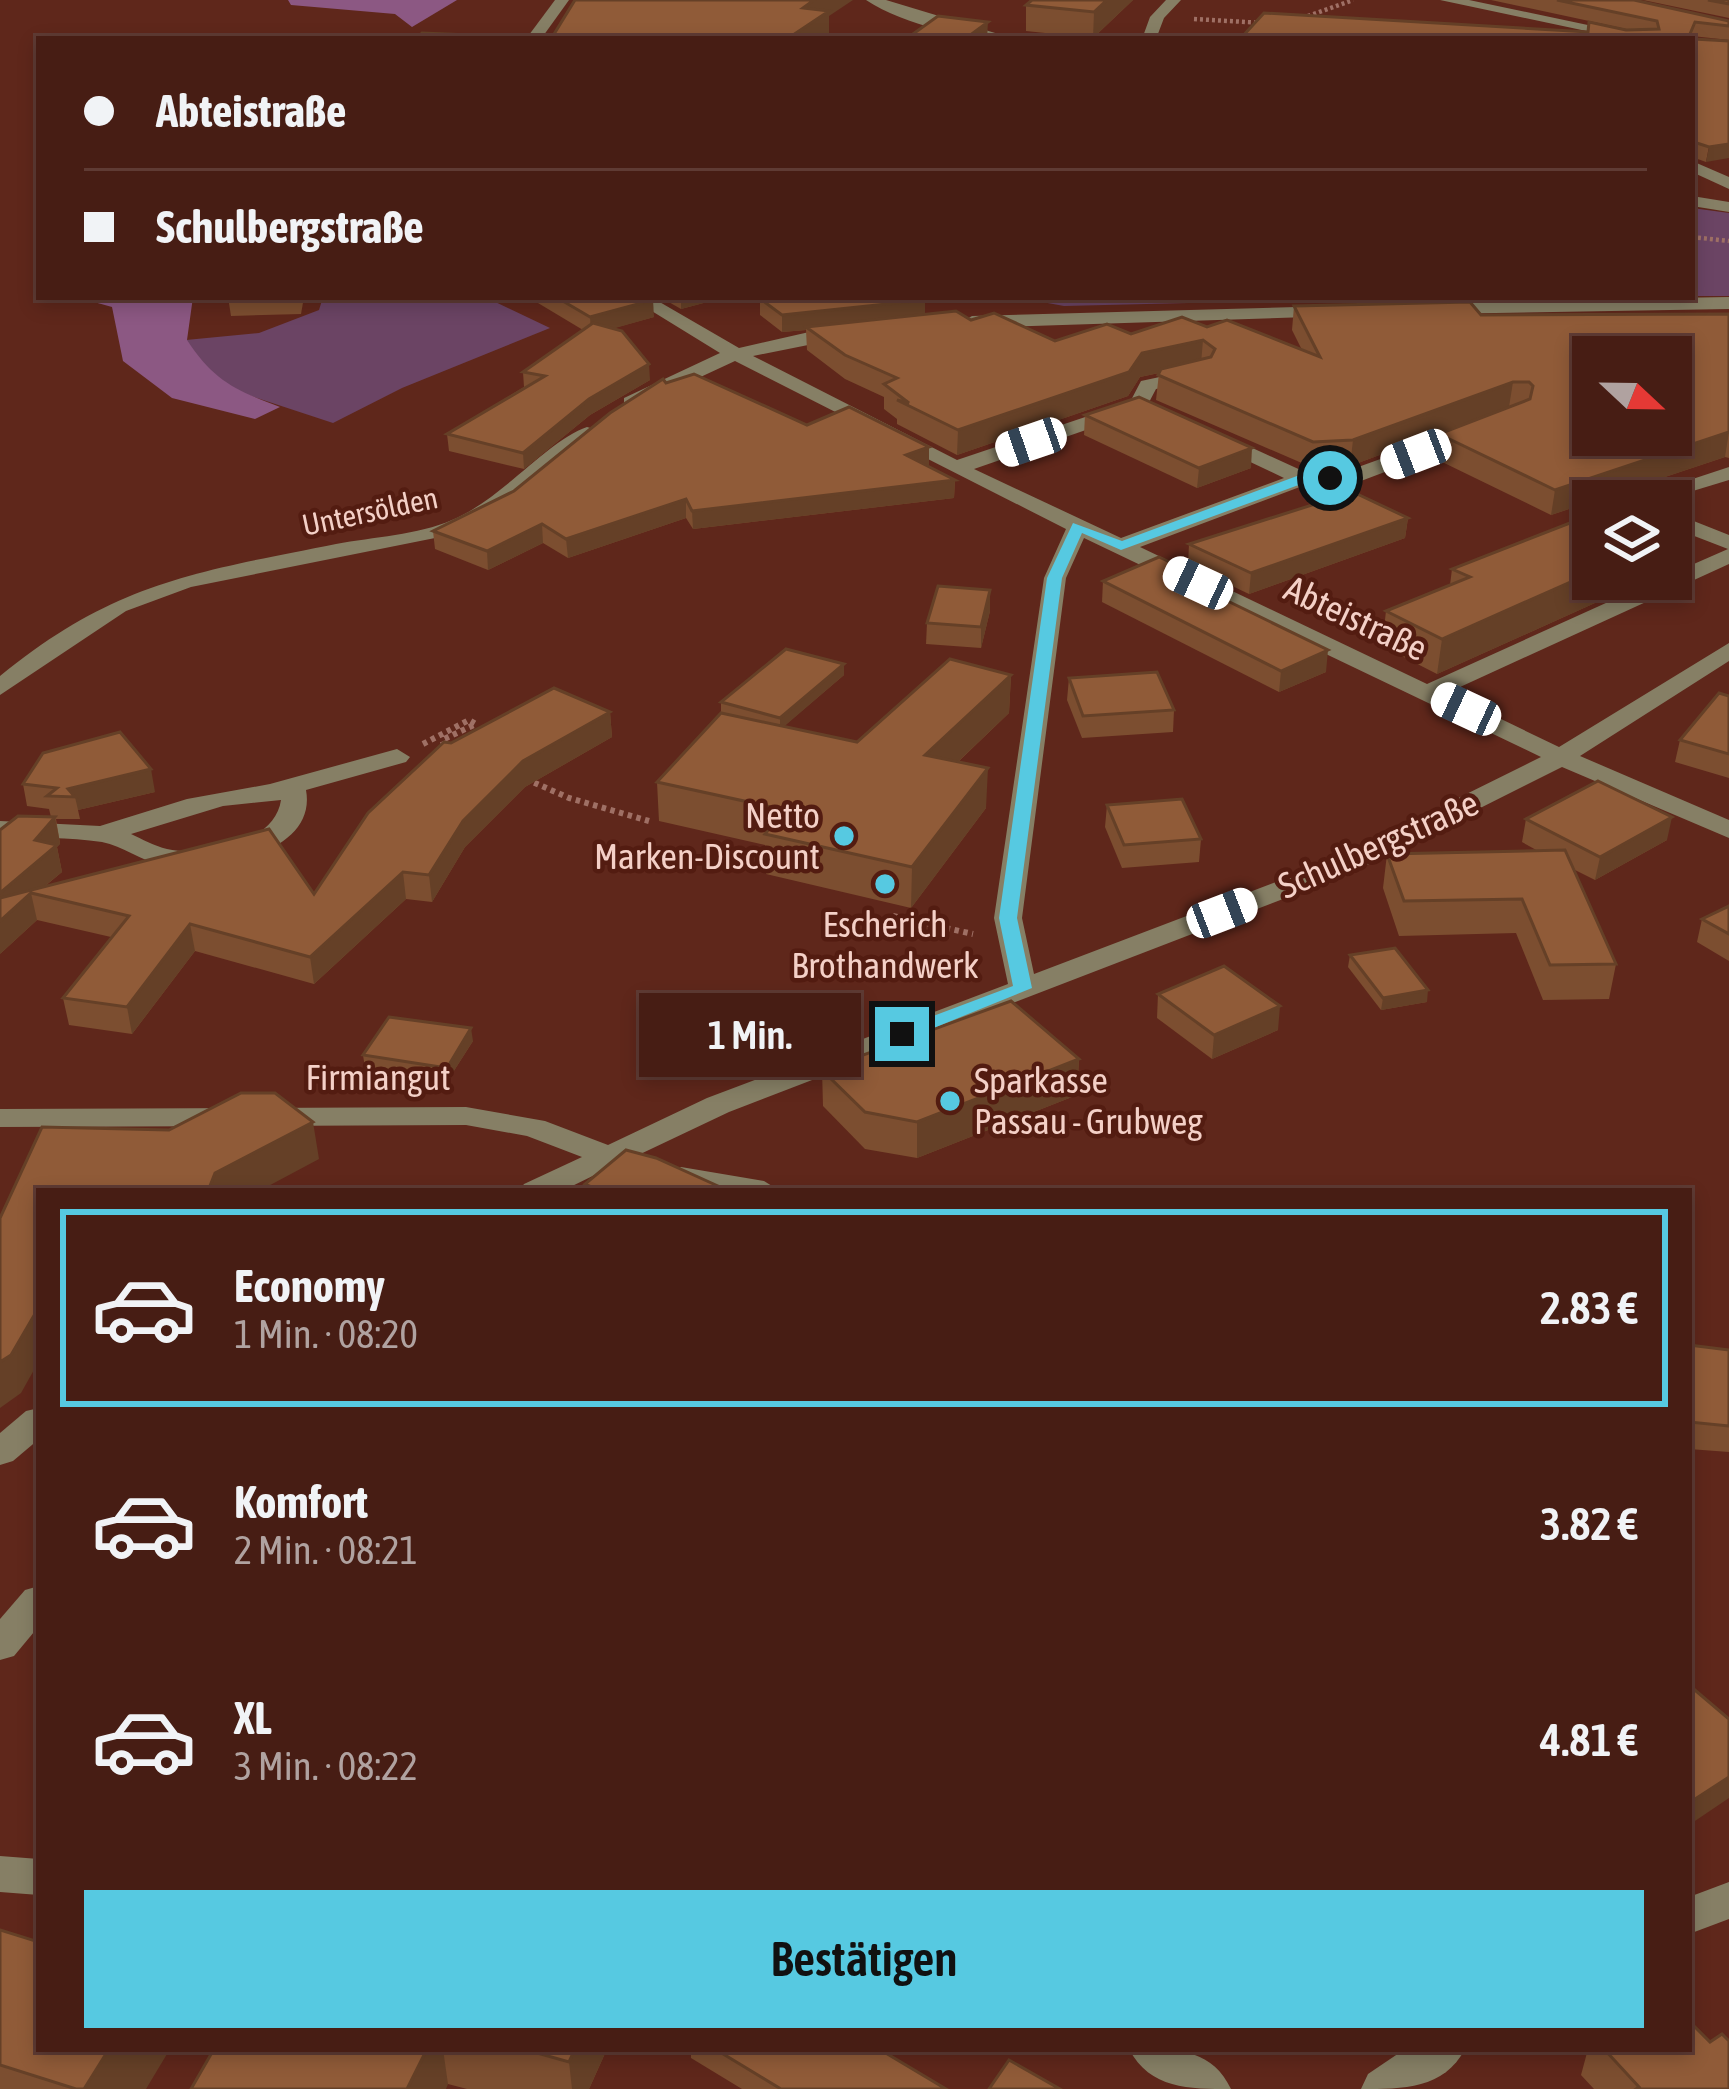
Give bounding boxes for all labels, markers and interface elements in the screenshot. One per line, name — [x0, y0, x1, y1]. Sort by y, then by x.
text: Abteistraße — [156, 85, 346, 137]
text: Schulbergstraße — [156, 201, 424, 253]
north arrow — [1572, 336, 1692, 456]
map controls — [1572, 336, 1692, 600]
car — [991, 413, 1071, 471]
car — [1376, 424, 1456, 484]
route start — [1303, 451, 1357, 505]
street label: Untersölden — [299, 480, 441, 542]
button: layers — [1572, 480, 1692, 600]
car — [1158, 551, 1238, 615]
street label: Abteistraße — [1278, 567, 1434, 669]
car — [1426, 677, 1506, 741]
street label: Schulbergstraße — [1272, 781, 1484, 907]
place label: Netto Marken-Discount — [594, 794, 820, 877]
marker: Netto Marken-Discount — [831, 823, 857, 849]
marker: Escherich Brothandwerk — [872, 871, 898, 897]
car — [1182, 883, 1262, 943]
place label: Escherich Brothandwerk — [791, 903, 979, 986]
callout: 1 Min. — [638, 992, 860, 1076]
route end — [875, 1007, 929, 1061]
text: 1 Min. — [708, 1013, 792, 1057]
street label: Firmiangut — [305, 1056, 451, 1098]
place label: Sparkasse Passau - Grubweg — [974, 1059, 1203, 1142]
marker: Sparkasse Passau - Grubweg — [937, 1088, 963, 1114]
icon: car — [90, 1254, 198, 1362]
text: Economy — [234, 1260, 385, 1312]
text: 2.83 € — [1540, 1282, 1638, 1334]
text: 1 Min. · 08:20 — [234, 1312, 418, 1356]
icon: car — [90, 1470, 198, 1578]
text: Komfort — [234, 1476, 368, 1528]
text: 3.82 € — [1540, 1498, 1638, 1550]
text: 2 Min. · 08:21 — [234, 1528, 418, 1572]
icon: car — [90, 1686, 198, 1794]
text: XL — [234, 1692, 272, 1744]
text: 4.81 € — [1540, 1714, 1638, 1766]
text: 3 Min. · 08:22 — [234, 1744, 418, 1788]
button: Bestätigen — [84, 1890, 1644, 2028]

